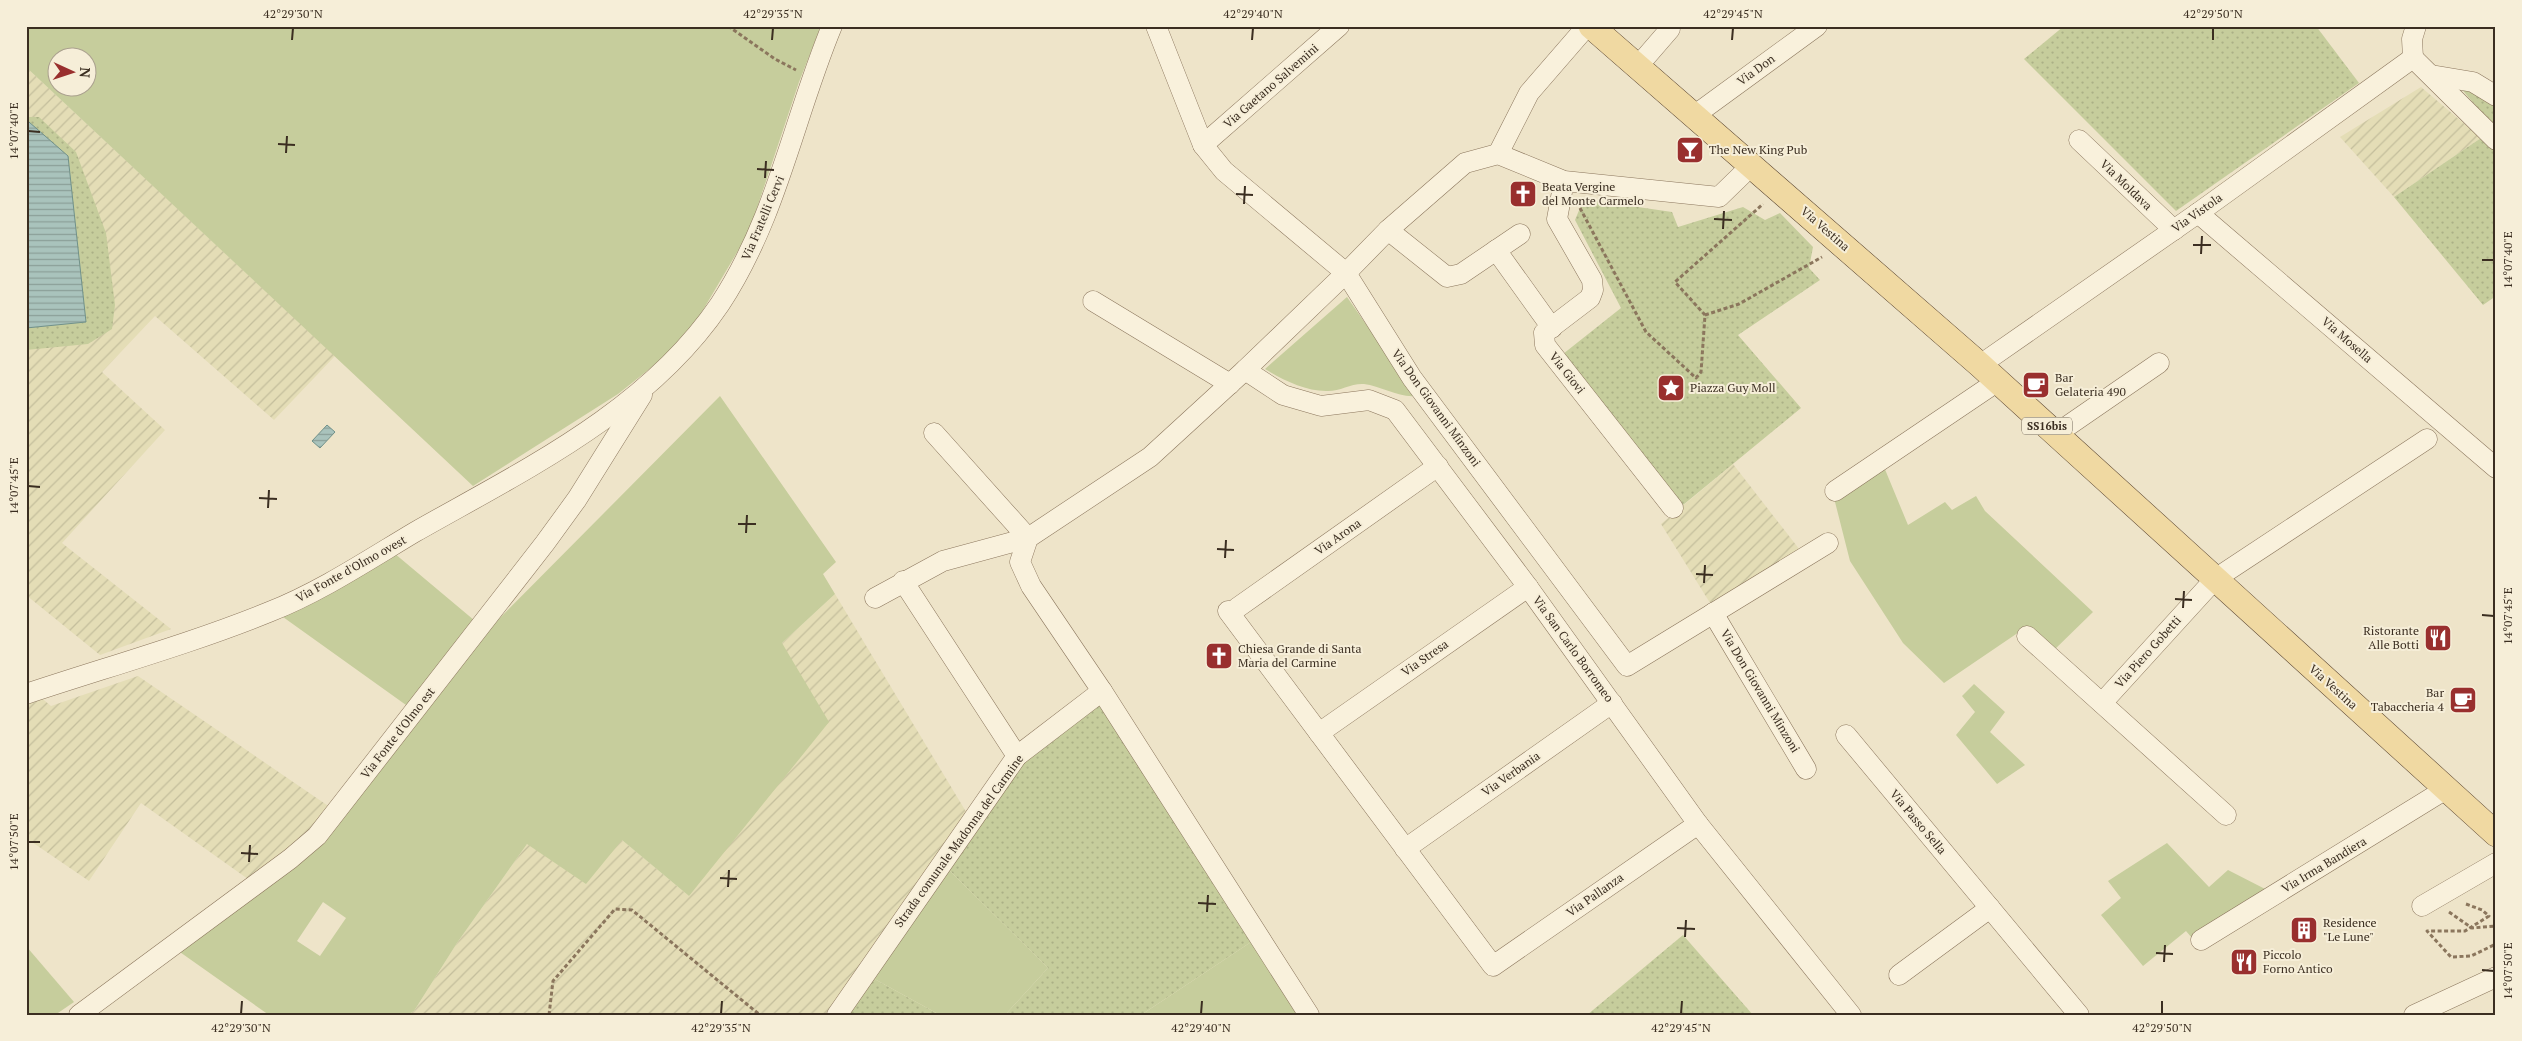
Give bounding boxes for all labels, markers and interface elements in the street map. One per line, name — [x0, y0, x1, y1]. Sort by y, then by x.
text: 42°29'30"N — [263, 6, 323, 21]
text: 42°29'35"N — [743, 6, 803, 21]
text: 42°29'40"N — [1223, 6, 1283, 21]
text: 42°29'45"N — [1703, 6, 1763, 21]
text: 42°29'50"N — [2183, 6, 2243, 21]
street label: Via Gaetano Salvemini — [1220, 40, 1322, 131]
north arrow — [48, 48, 98, 98]
street label: Via Don — [1734, 51, 1778, 88]
text: N — [76, 67, 95, 79]
text: 14°07'40"E — [6, 102, 21, 160]
bar icon: The New King Pub — [1675, 135, 1705, 165]
place label: The New King Pub — [1709, 142, 1808, 157]
street label: Via Moldava — [2097, 156, 2155, 213]
street label: Via Fratelli Cervi — [738, 173, 787, 262]
church icon: Beata Vergine del Monte Carmelo — [1508, 179, 1538, 209]
place label: Beata Vergine del Monte Carmelo — [1542, 179, 1644, 208]
street label: Via Vistola — [2169, 190, 2225, 235]
street label: Via Vestina — [1798, 203, 1853, 254]
text: 14°07'40"E — [2500, 231, 2515, 289]
street label: Via Mosella — [2319, 314, 2376, 366]
street label: Via Don Giovanni Minzoni — [1389, 346, 1484, 470]
street label: Via Giovi — [1546, 349, 1589, 397]
cafe icon: Bar Gelateria 490 — [2021, 370, 2051, 400]
place label: Bar Gelateria 490 — [2055, 370, 2126, 399]
place icon: Piazza Guy Moll — [1656, 373, 1686, 403]
place label: Piazza Guy Moll — [1690, 380, 1776, 395]
road number: SS16bis — [2022, 418, 2072, 434]
text: 14°07'45"E — [6, 457, 21, 515]
street label: Via Arona — [1312, 515, 1364, 558]
street label: Via Fonte d'Olmo ovest — [293, 532, 409, 605]
text: 14°07'45"E — [2500, 587, 2515, 645]
street label: Via San Carlo Borromeo — [1530, 593, 1617, 705]
street label: Via Piero Gobetti — [2111, 612, 2184, 691]
place label: Ristorante Alle Botti — [2363, 623, 2419, 652]
restaurant icon: Ristorante Alle Botti — [2423, 623, 2453, 653]
street label: Via Don Giovanni Minzoni — [1718, 626, 1803, 756]
street label: Via Stresa — [1398, 636, 1451, 679]
church icon: Chiesa Grande di Santa Maria del Carmine — [1204, 641, 1234, 671]
place label: Chiesa Grande di Santa Maria del Carmine — [1238, 641, 1362, 670]
street label: Via Vestina — [2306, 661, 2361, 712]
street label: Via Fonte d'Olmo est — [357, 684, 438, 781]
place label: Bar Tabaccheria 4 — [2371, 685, 2445, 714]
cafe icon: Bar Tabaccheria 4 — [2448, 685, 2478, 715]
street label: Via Verbania — [1479, 748, 1543, 799]
street label: Strada comunale Madonna del Carmine — [891, 751, 1026, 930]
street label: Via Passo Sella — [1887, 786, 1950, 857]
text: 14°07'50"E — [6, 813, 21, 871]
street label: Via Irma Bandiera — [2279, 833, 2369, 896]
street label: Via Pallanza — [1563, 869, 1626, 920]
building icon: Residence "Le Lune" — [2289, 915, 2319, 945]
place label: Residence "Le Lune" — [2323, 915, 2377, 944]
text: 14°07'50"E — [2500, 942, 2515, 1000]
restaurant icon: Piccolo Forno Antico — [2229, 947, 2259, 977]
place label: Piccolo Forno Antico — [2263, 947, 2333, 976]
text: 42°29'30"N — [211, 1020, 271, 1035]
text: 42°29'35"N — [691, 1020, 751, 1035]
text: 42°29'40"N — [1171, 1020, 1231, 1035]
text: 42°29'45"N — [1651, 1020, 1711, 1035]
text: 42°29'50"N — [2132, 1020, 2192, 1035]

